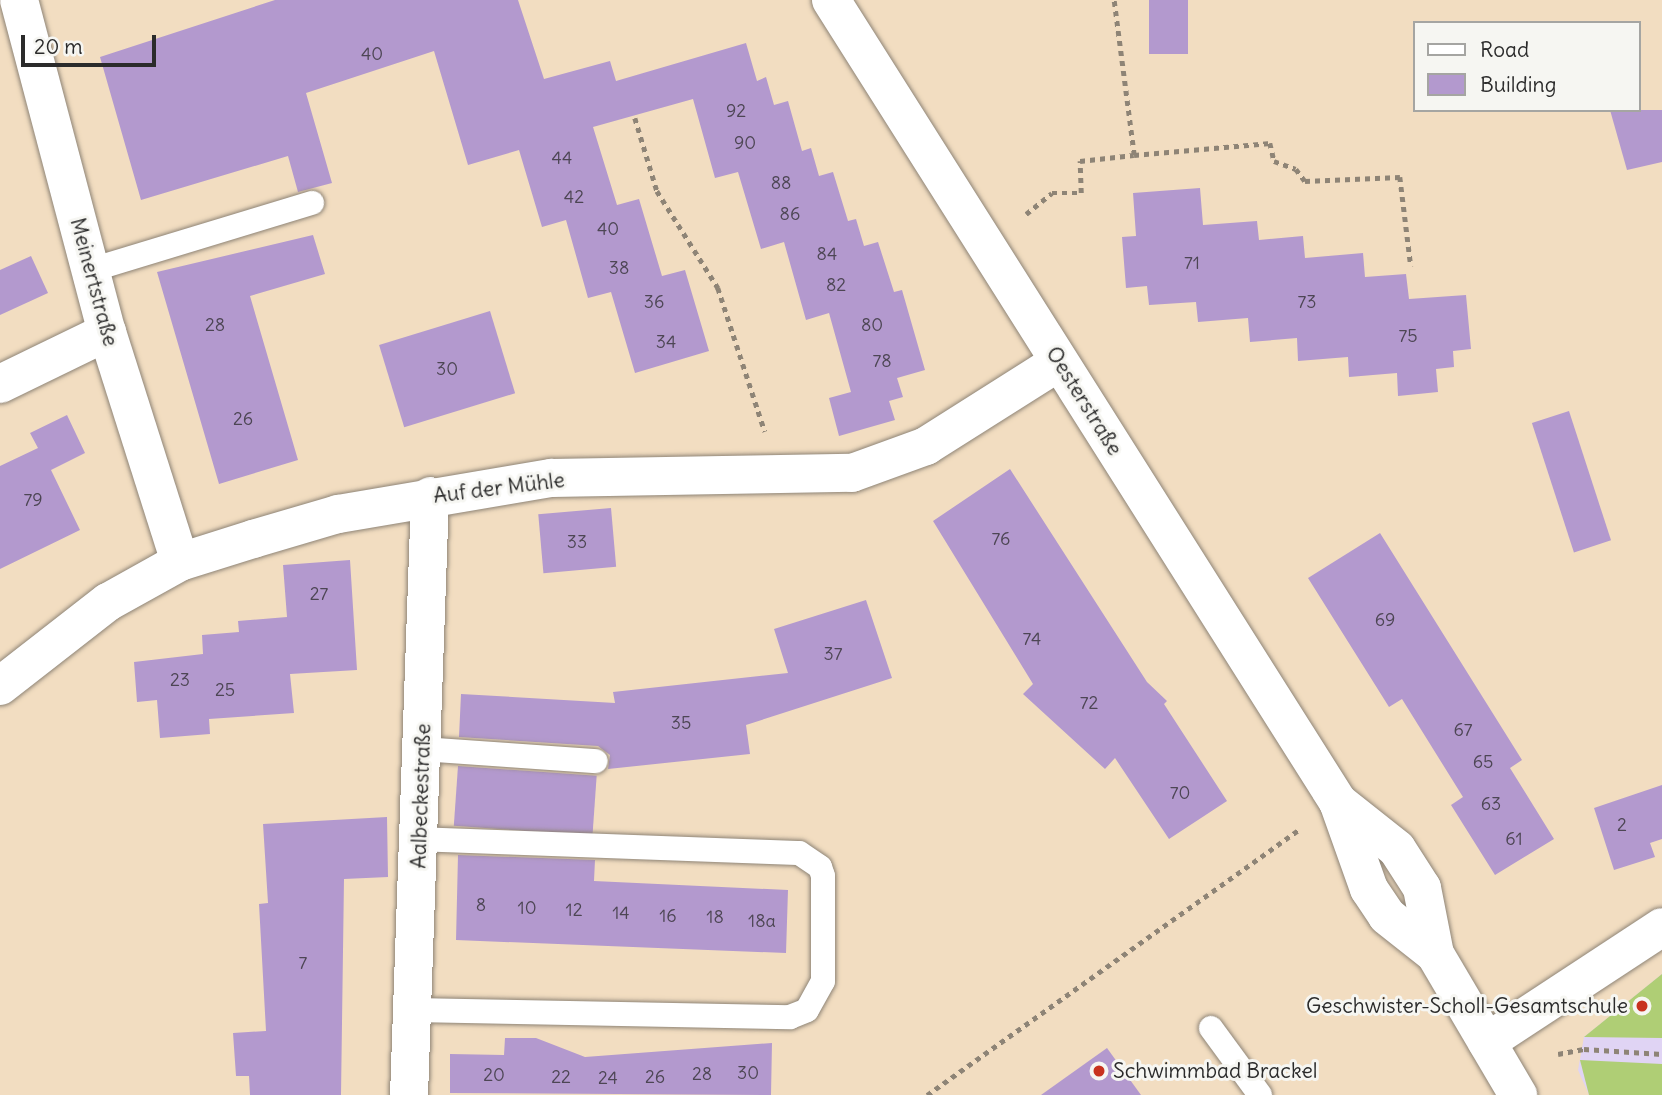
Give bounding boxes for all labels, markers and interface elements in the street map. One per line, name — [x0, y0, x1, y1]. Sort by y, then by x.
scale bar — [24, 21, 159, 65]
legend — [1414, 21, 1641, 112]
text: 20 m — [34, 33, 83, 60]
text: Road — [1480, 36, 1529, 63]
house number: 40 — [361, 43, 383, 65]
text: Building — [1480, 71, 1556, 98]
house number: 92 — [726, 100, 746, 122]
house number: 90 — [734, 132, 756, 154]
house number: 44 — [552, 147, 572, 169]
house number: 88 — [771, 172, 791, 194]
house number: 42 — [564, 186, 584, 208]
house number: 86 — [780, 203, 800, 225]
street label: Meinertstraße — [65, 215, 123, 349]
house number: 40 — [597, 218, 619, 240]
house number: 84 — [817, 243, 837, 265]
house number: 71 — [1184, 252, 1200, 274]
house number: 38 — [609, 257, 629, 279]
house number: 82 — [826, 274, 846, 296]
house number: 36 — [644, 291, 664, 313]
house number: 73 — [1297, 291, 1317, 313]
house number: 28 — [205, 314, 225, 336]
house number: 80 — [861, 314, 883, 336]
house number: 75 — [1398, 325, 1418, 347]
house number: 34 — [656, 331, 676, 353]
street label: Oesterstraße — [1041, 342, 1127, 460]
house number: 78 — [872, 350, 892, 372]
house number: 30 — [436, 358, 458, 380]
house number: 26 — [233, 408, 253, 430]
street label: Auf der Mühle — [432, 467, 566, 509]
house number: 79 — [23, 489, 43, 511]
house number: 76 — [992, 528, 1010, 550]
house number: 33 — [567, 531, 587, 553]
house number: 27 — [310, 583, 328, 605]
house number: 69 — [1375, 609, 1395, 631]
house number: 74 — [1023, 628, 1041, 650]
house number: 37 — [823, 643, 843, 665]
house number: 23 — [170, 669, 190, 691]
house number: 25 — [215, 679, 235, 701]
house number: 72 — [1080, 692, 1098, 714]
house number: 35 — [671, 712, 691, 734]
house number: 67 — [1453, 719, 1473, 741]
street label: Aalbeckestraße — [406, 723, 436, 869]
house number: 65 — [1473, 751, 1493, 773]
house number: 70 — [1170, 782, 1190, 804]
house number: 63 — [1481, 793, 1501, 815]
house number: 2 — [1617, 814, 1627, 836]
house number: 61 — [1505, 828, 1523, 850]
house number: 8 — [476, 894, 486, 916]
house number: 10 — [518, 897, 536, 919]
house number: 12 — [565, 899, 583, 921]
house number: 14 — [612, 902, 630, 924]
house number: 16 — [659, 905, 677, 927]
house number: 18 — [706, 906, 724, 928]
house number: 18a — [748, 910, 776, 932]
house number: 7 — [299, 952, 307, 974]
place label: Geschwister-Scholl-Gesamtschule — [1306, 993, 1628, 1019]
marker: Geschwister-Scholl-Gesamtschule — [1634, 998, 1650, 1014]
place label: Schwimmbad Brackel — [1113, 1058, 1317, 1084]
house number: 30 — [737, 1062, 759, 1084]
house number: 28 — [692, 1063, 712, 1085]
marker: Schwimmbad Brackel — [1091, 1063, 1107, 1079]
house number: 20 — [483, 1064, 505, 1086]
house number: 22 — [551, 1066, 571, 1088]
house number: 26 — [645, 1066, 665, 1088]
house number: 24 — [598, 1067, 618, 1089]

